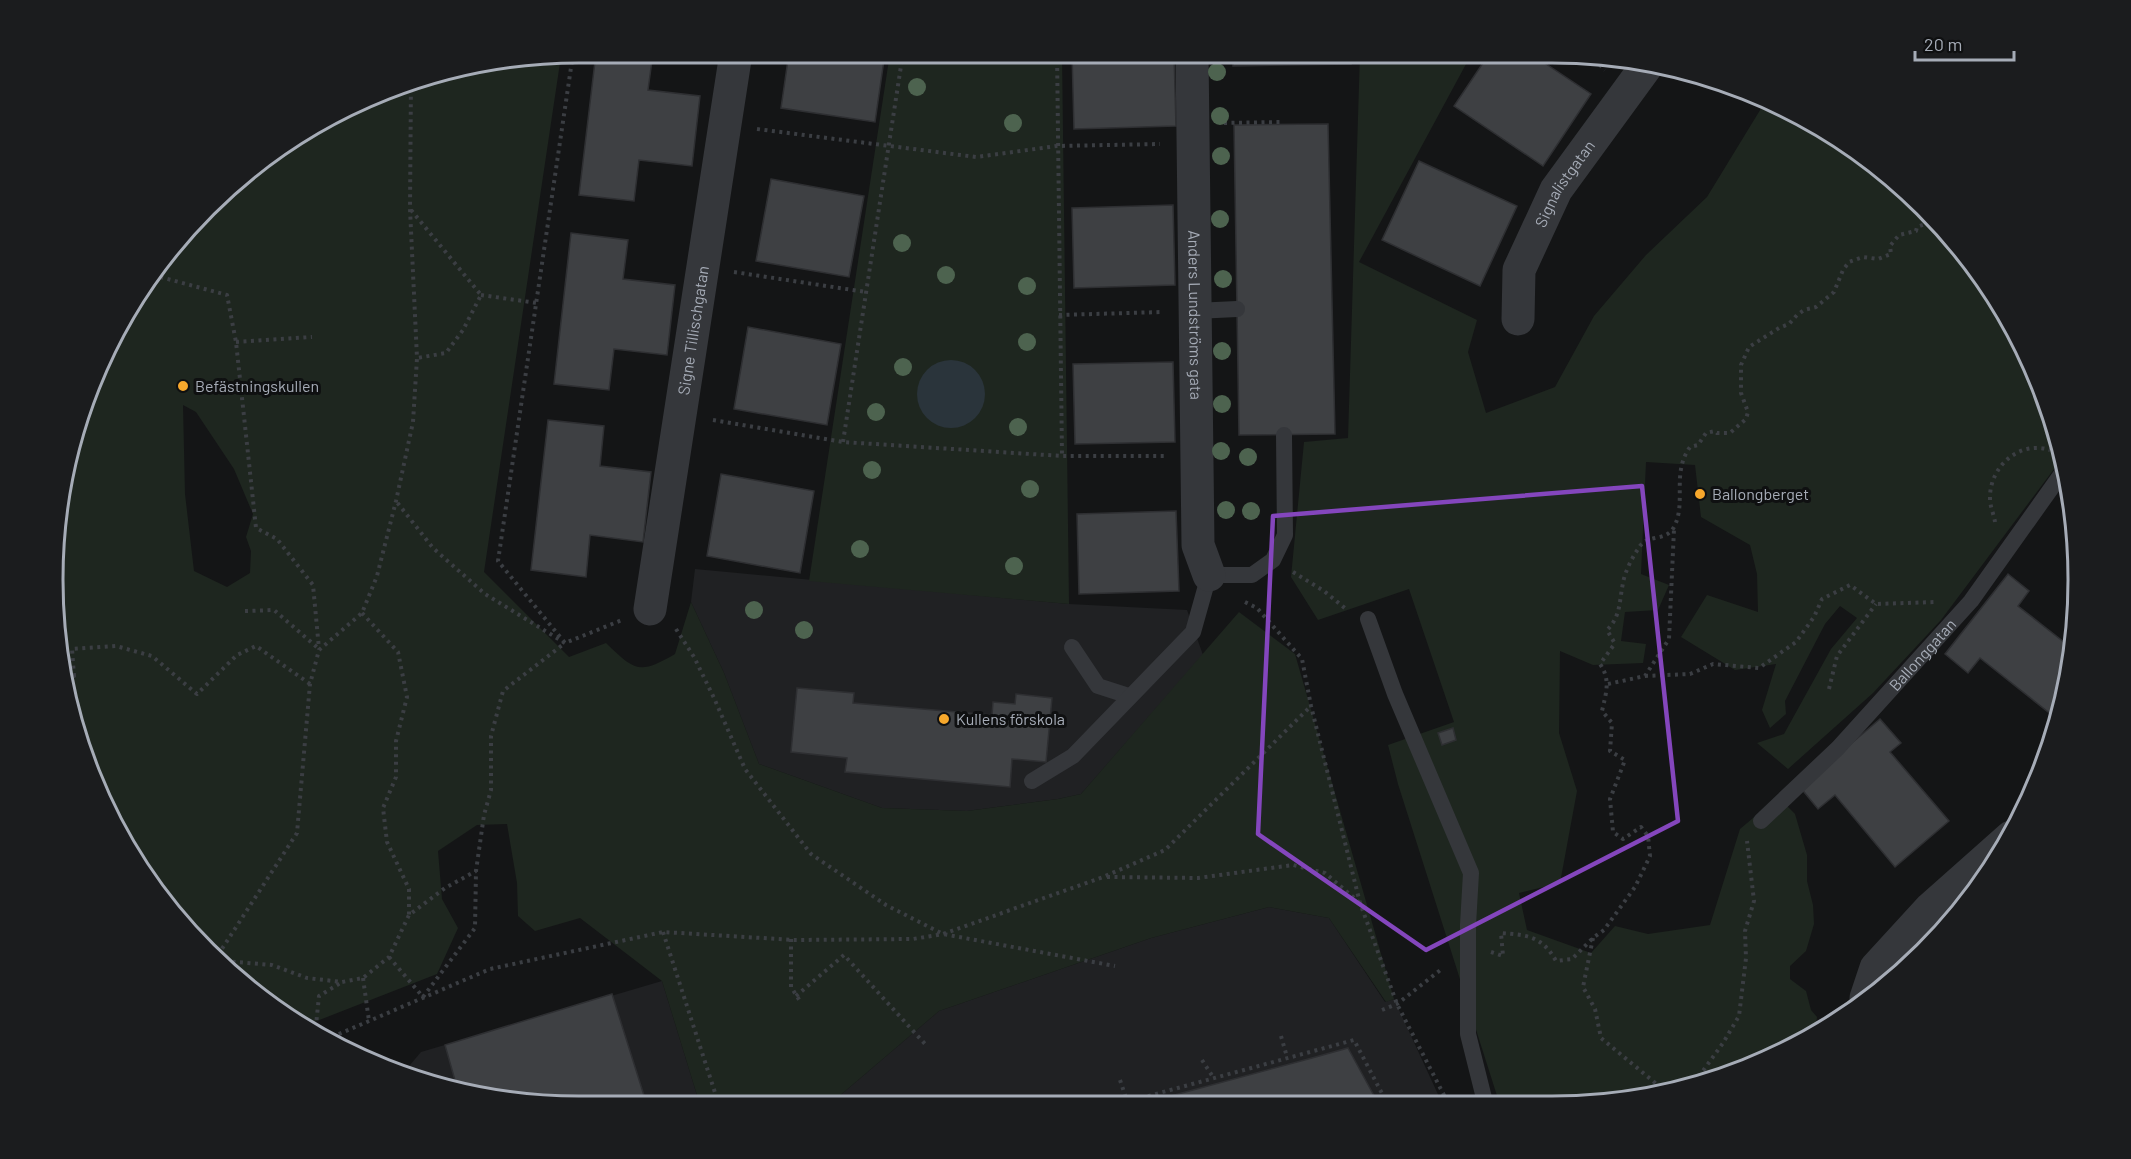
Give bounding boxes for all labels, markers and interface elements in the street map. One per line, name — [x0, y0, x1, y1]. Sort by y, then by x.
scale bar — [1915, 24, 2014, 62]
text: 20 m — [1924, 33, 1962, 55]
street label: Signalistgatan — [1530, 136, 1598, 230]
street label: Anders Lundströms gata — [1185, 230, 1206, 400]
street label: Signe Tillischgatan — [673, 264, 712, 396]
place label: Befästningskullen — [195, 376, 319, 395]
marker: Befästningskullen — [176, 379, 190, 393]
place label: Ballongberget — [1712, 484, 1809, 503]
marker: Ballongberget — [1693, 487, 1707, 501]
street label: Ballonggatan — [1885, 614, 1960, 694]
place label: Kullens förskola — [956, 709, 1065, 728]
marker: Kullens förskola — [937, 712, 951, 726]

